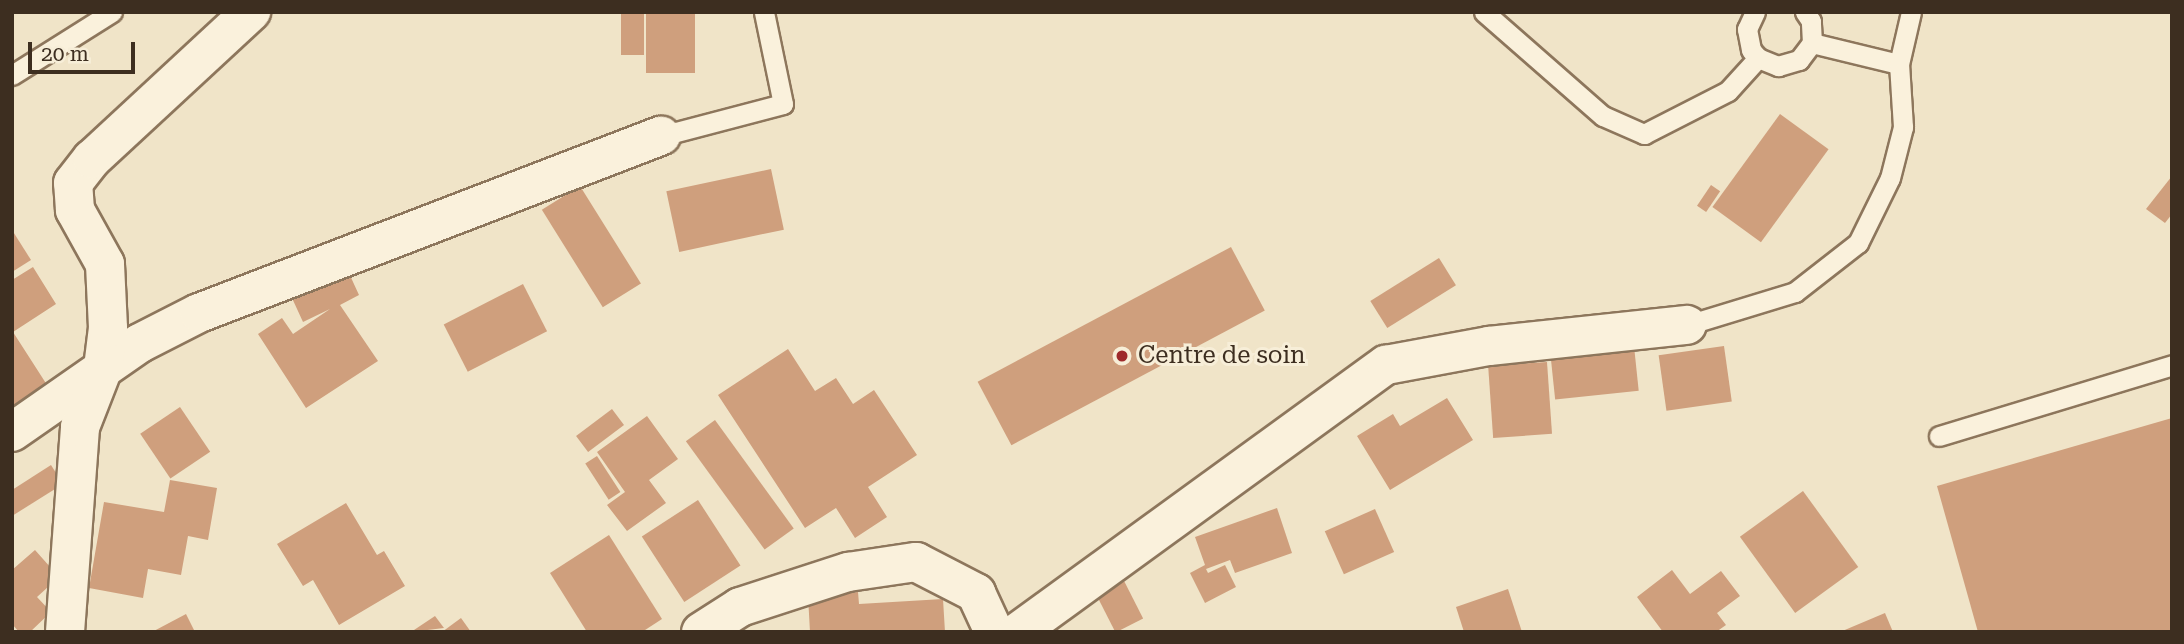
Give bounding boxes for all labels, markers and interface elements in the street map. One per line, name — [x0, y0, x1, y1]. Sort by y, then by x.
scale bar — [32, 28, 138, 72]
text: 20 m — [41, 42, 89, 66]
place label: Centre de soin — [1138, 342, 1306, 370]
marker: Centre de soin — [1112, 346, 1132, 366]

